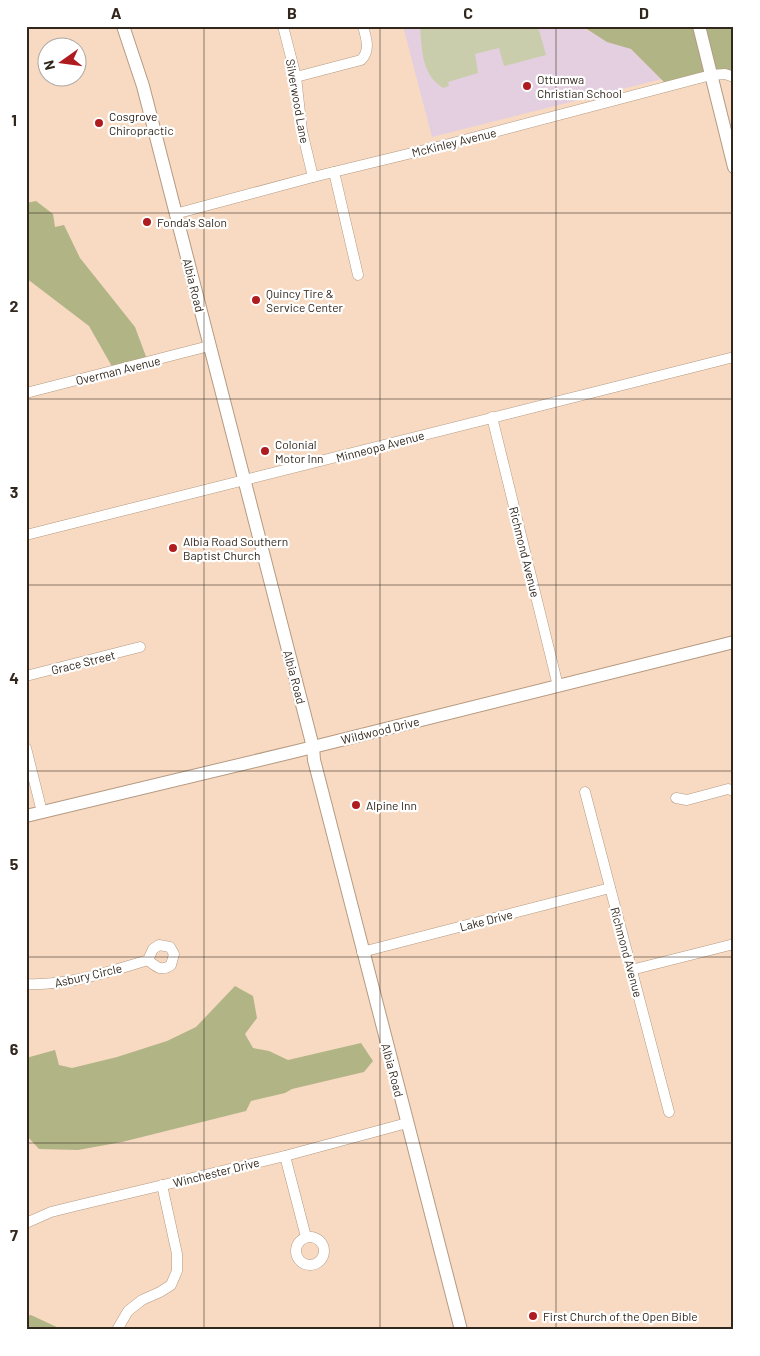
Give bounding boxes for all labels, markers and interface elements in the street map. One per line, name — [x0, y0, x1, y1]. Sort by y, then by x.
text: A — [111, 3, 122, 22]
text: B — [287, 3, 297, 22]
text: C — [463, 3, 473, 22]
text: D — [639, 3, 649, 22]
north arrow — [38, 38, 88, 88]
street label: Silverwood Lane — [284, 58, 312, 144]
text: N — [40, 59, 58, 72]
place label: Ottumwa Christian School — [537, 72, 622, 100]
marker: Ottumwa Christian School — [521, 80, 533, 92]
place label: Cosgrove Chiropractic — [109, 109, 174, 137]
text: 1 — [11, 110, 17, 129]
marker: Cosgrove Chiropractic — [93, 117, 105, 129]
street label: McKinley Avenue — [410, 125, 498, 159]
place label: Fonda's Salon — [157, 215, 227, 229]
marker: Fonda's Salon — [141, 216, 153, 228]
street label: Albia Road — [181, 257, 207, 313]
place label: Quincy Tire & Service Center — [266, 286, 344, 314]
marker: Quincy Tire & Service Center — [250, 294, 262, 306]
text: 2 — [10, 296, 19, 315]
street label: Overman Avenue — [74, 353, 162, 387]
street label: Minneopa Avenue — [334, 427, 426, 465]
place label: Colonial Motor Inn — [275, 437, 324, 465]
marker: Colonial Motor Inn — [259, 445, 271, 457]
text: 3 — [10, 482, 18, 501]
street label: Richmond Avenue — [507, 505, 543, 599]
place label: Albia Road Southern Baptist Church — [183, 534, 288, 562]
marker: Albia Road Southern Baptist Church — [167, 542, 179, 554]
street label: Grace Street — [49, 647, 117, 677]
street label: Albia Road — [281, 649, 309, 705]
text: 4 — [9, 668, 19, 687]
street label: Wildwood Drive — [339, 714, 421, 746]
place label: Alpine Inn — [366, 798, 417, 812]
marker: Alpine Inn — [350, 799, 362, 811]
text: 5 — [10, 854, 19, 873]
street label: Richmond Avenue — [608, 905, 646, 999]
street label: Lake Drive — [458, 907, 514, 933]
street label: Asbury Circle — [53, 960, 123, 990]
text: 6 — [10, 1039, 19, 1058]
street label: Albia Road — [379, 1042, 407, 1098]
street label: Winchester Drive — [171, 1154, 261, 1190]
text: 7 — [10, 1225, 18, 1244]
place label: First Church of the Open Bible — [543, 1309, 698, 1323]
marker: First Church of the Open Bible — [527, 1310, 539, 1322]

